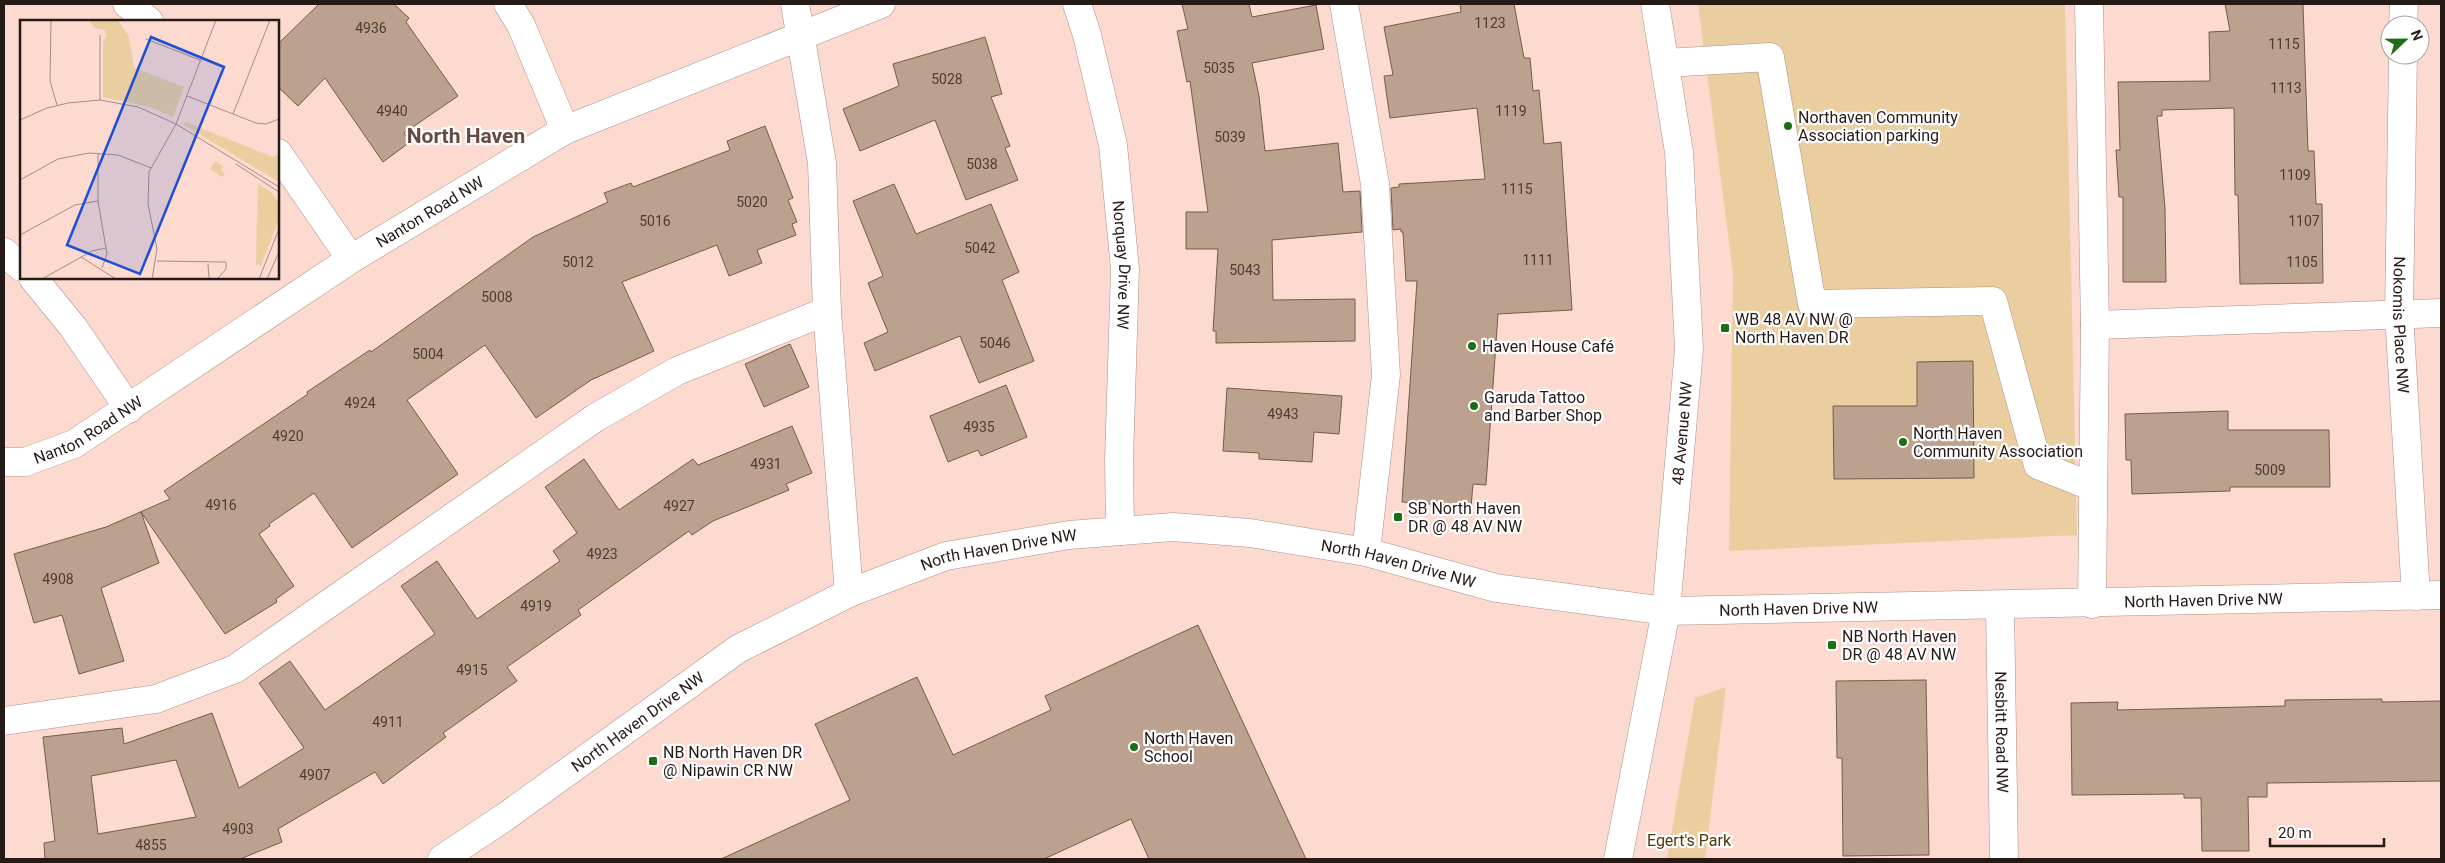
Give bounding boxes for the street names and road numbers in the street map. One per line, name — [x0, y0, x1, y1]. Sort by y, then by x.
street label: Nanton Road NW — [372, 172, 487, 251]
street label: Norquay Drive NW — [1109, 200, 1135, 330]
street label: Nokomis Place NW — [2389, 256, 2413, 394]
street label: 48 Avenue NW — [1668, 381, 1696, 486]
street label: Nanton Road NW — [31, 392, 146, 468]
street label: North Haven Drive NW — [918, 525, 1077, 574]
street label: North Haven Drive NW — [1320, 535, 1478, 591]
street label: North Haven Drive NW — [2124, 589, 2283, 611]
street label: North Haven Drive NW — [1719, 597, 1878, 619]
street label: North Haven Drive NW — [567, 667, 707, 776]
street label: Nesbitt Road NW — [1992, 671, 2012, 793]

